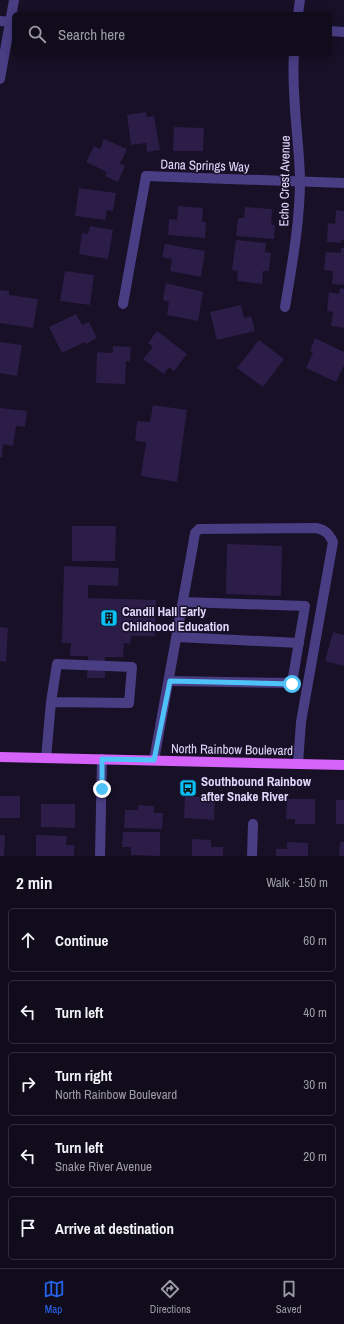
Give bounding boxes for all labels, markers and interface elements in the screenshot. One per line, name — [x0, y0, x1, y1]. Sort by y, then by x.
search box — [12, 12, 332, 56]
icon: search — [26, 23, 48, 45]
text: Search here — [58, 24, 125, 45]
street label: Echo Crest Avenue — [275, 135, 294, 227]
street label: Dana Springs Way — [160, 155, 250, 176]
place label: Candil Hall Early Childhood Education — [122, 603, 229, 635]
building icon: Candil Hall Early Childhood Education — [99, 608, 119, 628]
route start — [283, 675, 301, 693]
street label: North Rainbow Boulevard — [171, 740, 293, 759]
place label: Southbound Rainbow after Snake River — [201, 773, 312, 805]
bus stop icon: Southbound Rainbow after Snake River — [178, 778, 198, 798]
route end — [93, 780, 111, 798]
text: 2 min — [16, 871, 52, 894]
text: Walk · 150 m — [266, 874, 328, 891]
icon: ahead — [17, 929, 39, 951]
text: Continue — [55, 930, 108, 951]
text: 60 m — [303, 932, 327, 949]
icon: left — [17, 1001, 39, 1023]
text: Turn left — [55, 1002, 103, 1023]
text: 40 m — [303, 1004, 327, 1021]
text: Turn right — [55, 1065, 112, 1086]
icon: right — [17, 1073, 39, 1095]
text: 30 m — [303, 1076, 327, 1093]
text: North Rainbow Boulevard — [55, 1086, 177, 1103]
text: Turn left — [55, 1137, 103, 1158]
icon: left — [17, 1145, 39, 1167]
text: 20 m — [303, 1148, 327, 1165]
text: Snake River Avenue — [55, 1158, 152, 1175]
icon: arrive — [17, 1217, 39, 1239]
text: Arrive at destination — [55, 1218, 174, 1239]
tab: Map — [43, 1278, 65, 1316]
tab: Directions — [150, 1278, 191, 1316]
tab: Saved — [276, 1278, 301, 1316]

